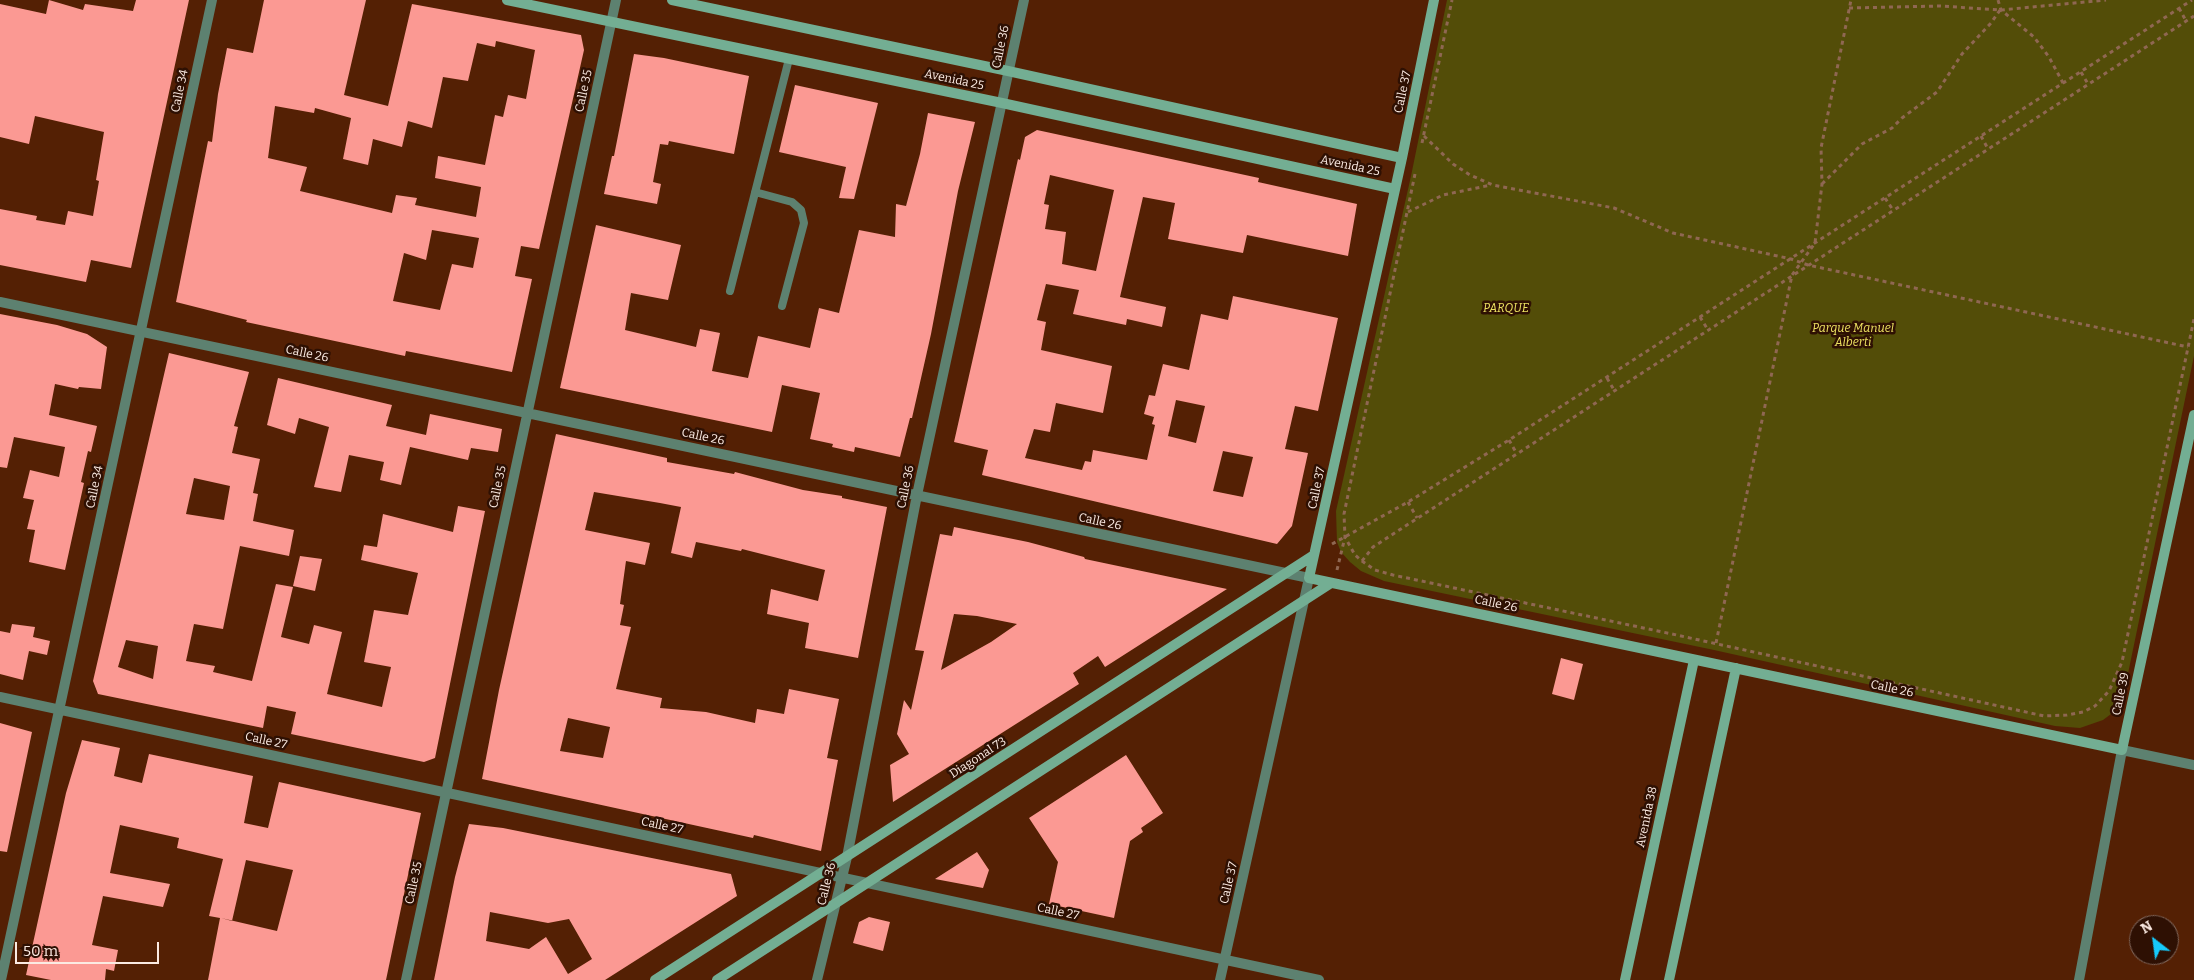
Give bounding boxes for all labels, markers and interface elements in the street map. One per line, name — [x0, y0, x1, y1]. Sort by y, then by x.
street label: Calle 36 — [989, 24, 1013, 70]
street label: Avenida 25 — [923, 67, 985, 93]
street label: Calle 34 — [168, 68, 192, 114]
street label: Calle 35 — [572, 68, 596, 114]
street label: Calle 37 — [1392, 70, 1414, 114]
street label: Avenida 25 — [1319, 153, 1381, 179]
park label: PARQUE — [1483, 302, 1529, 316]
park label: Parque Manuel Alberti — [1812, 322, 1894, 350]
street label: Calle 26 — [284, 342, 330, 366]
street label: Calle 26 — [680, 425, 726, 449]
street label: Calle 34 — [83, 464, 107, 510]
street label: Calle 35 — [486, 464, 510, 510]
street label: Calle 36 — [894, 464, 918, 510]
street label: Calle 37 — [1306, 466, 1328, 510]
street label: Calle 26 — [1077, 510, 1123, 534]
street label: Calle 26 — [1473, 592, 1519, 616]
street label: Calle 39 — [2109, 671, 2133, 717]
street label: Calle 26 — [1869, 677, 1915, 701]
street label: Calle 27 — [244, 730, 288, 752]
street label: Diagonal 73 — [947, 734, 1009, 782]
street label: Avenida 38 — [1634, 785, 1660, 849]
street label: Calle 27 — [640, 815, 684, 837]
street label: Calle 35 — [402, 860, 426, 906]
street label: Calle 36 — [815, 861, 839, 907]
street label: Calle 37 — [1217, 861, 1241, 905]
street label: Calle 27 — [1036, 901, 1080, 923]
north arrow — [2129, 915, 2179, 965]
text: N — [2138, 917, 2156, 938]
scale bar — [18, 932, 161, 964]
text: 50 m — [23, 942, 58, 960]

